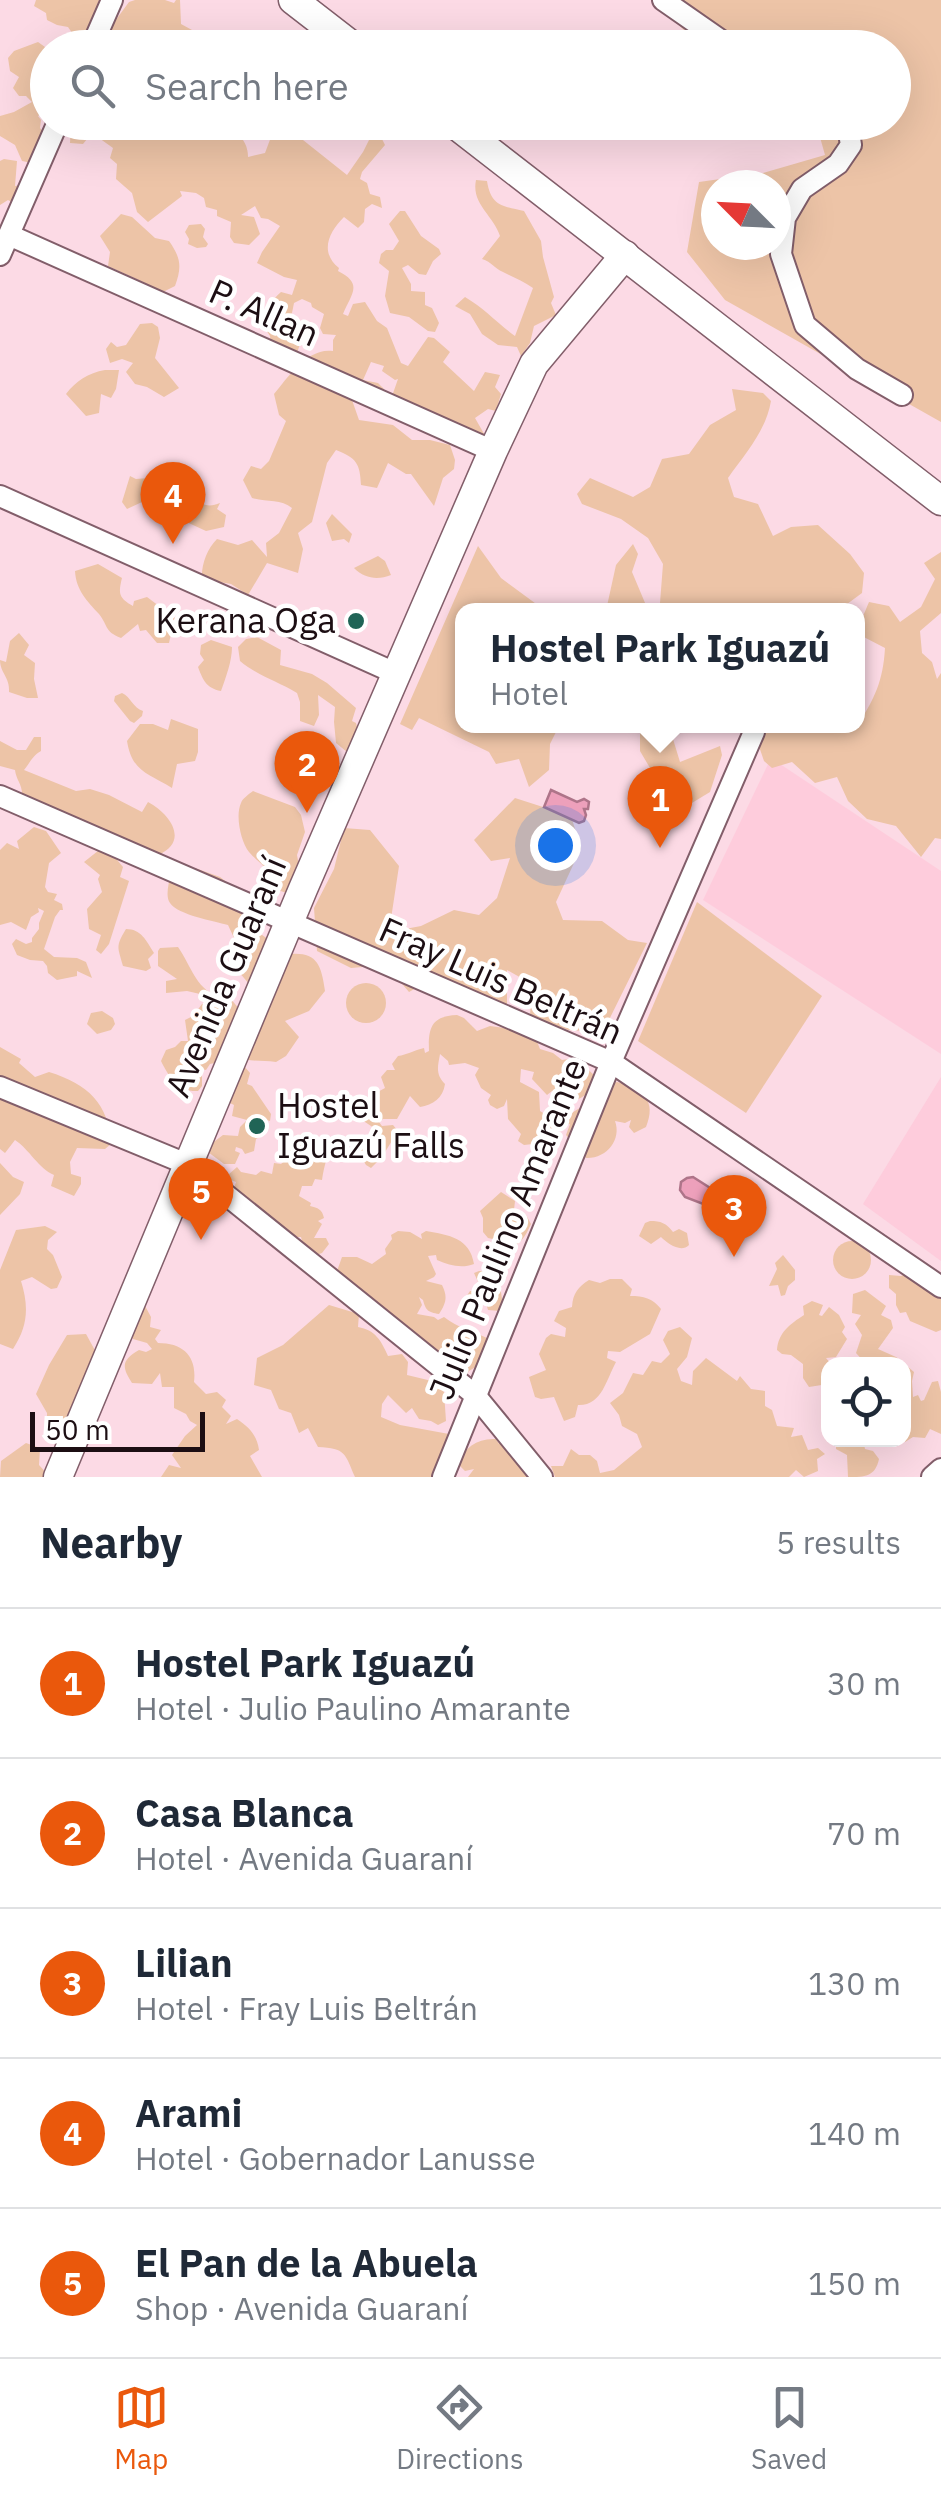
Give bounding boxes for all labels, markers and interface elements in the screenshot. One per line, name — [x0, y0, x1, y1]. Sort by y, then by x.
search box — [30, 30, 911, 140]
icon: search — [65, 58, 120, 113]
text: Search here — [145, 61, 349, 110]
north arrow — [701, 170, 791, 260]
street label: P. Allan — [202, 268, 326, 357]
pin: 4 — [140, 462, 206, 544]
place label: Kerana Oga — [155, 597, 336, 643]
popup — [455, 603, 865, 733]
marker: Kerana Oga — [345, 610, 367, 632]
text: Hostel Park Iguazú — [490, 623, 830, 672]
text: Hotel — [490, 672, 568, 714]
pin: 2 — [274, 730, 340, 813]
pin: 1 — [628, 766, 692, 848]
your location — [530, 820, 581, 871]
street label: Avenida Guaraní — [154, 849, 296, 1104]
street label: Fray Luis Beltrán — [372, 906, 630, 1054]
street label: Julio Paulino Amarante — [418, 1051, 597, 1406]
place label: Hostel Iguazú Falls — [277, 1082, 465, 1168]
marker: Hostel Iguazú Falls — [246, 1115, 268, 1137]
pin: 5 — [168, 1158, 234, 1240]
pin: 3 — [702, 1174, 766, 1257]
map controls — [821, 1357, 911, 1447]
button: locate — [821, 1357, 911, 1447]
scale bar — [30, 1407, 205, 1452]
text: 50 m — [45, 1411, 110, 1448]
text: Nearby — [40, 1515, 182, 1570]
text: 5 results — [776, 1521, 901, 1563]
text: Hostel Park Iguazú — [135, 1638, 475, 1687]
text: 1 — [63, 1662, 82, 1704]
text: 30 m — [827, 1662, 901, 1704]
text: Hotel · Julio Paulino Amarante — [135, 1687, 571, 1729]
text: Casa Blanca — [135, 1788, 354, 1837]
text: 2 — [63, 1812, 82, 1854]
text: 70 m — [827, 1812, 901, 1854]
text: Hotel · Avenida Guaraní — [135, 1837, 473, 1879]
text: Lilian — [135, 1938, 233, 1987]
text: 3 — [63, 1962, 82, 2004]
text: 130 m — [808, 1962, 901, 2004]
text: Hotel · Fray Luis Beltrán — [135, 1987, 478, 2029]
text: Arami — [135, 2088, 242, 2137]
text: 4 — [63, 2112, 82, 2154]
text: 140 m — [808, 2112, 901, 2154]
text: Hotel · Gobernador Lanusse — [135, 2137, 536, 2179]
text: El Pan de la Abuela — [135, 2238, 478, 2287]
text: 5 — [63, 2262, 82, 2304]
text: 150 m — [808, 2262, 901, 2304]
text: Shop · Avenida Guaraní — [135, 2287, 468, 2329]
tab: Map — [114, 2380, 169, 2477]
tab: Directions — [396, 2380, 524, 2477]
tab: Saved — [751, 2380, 827, 2477]

